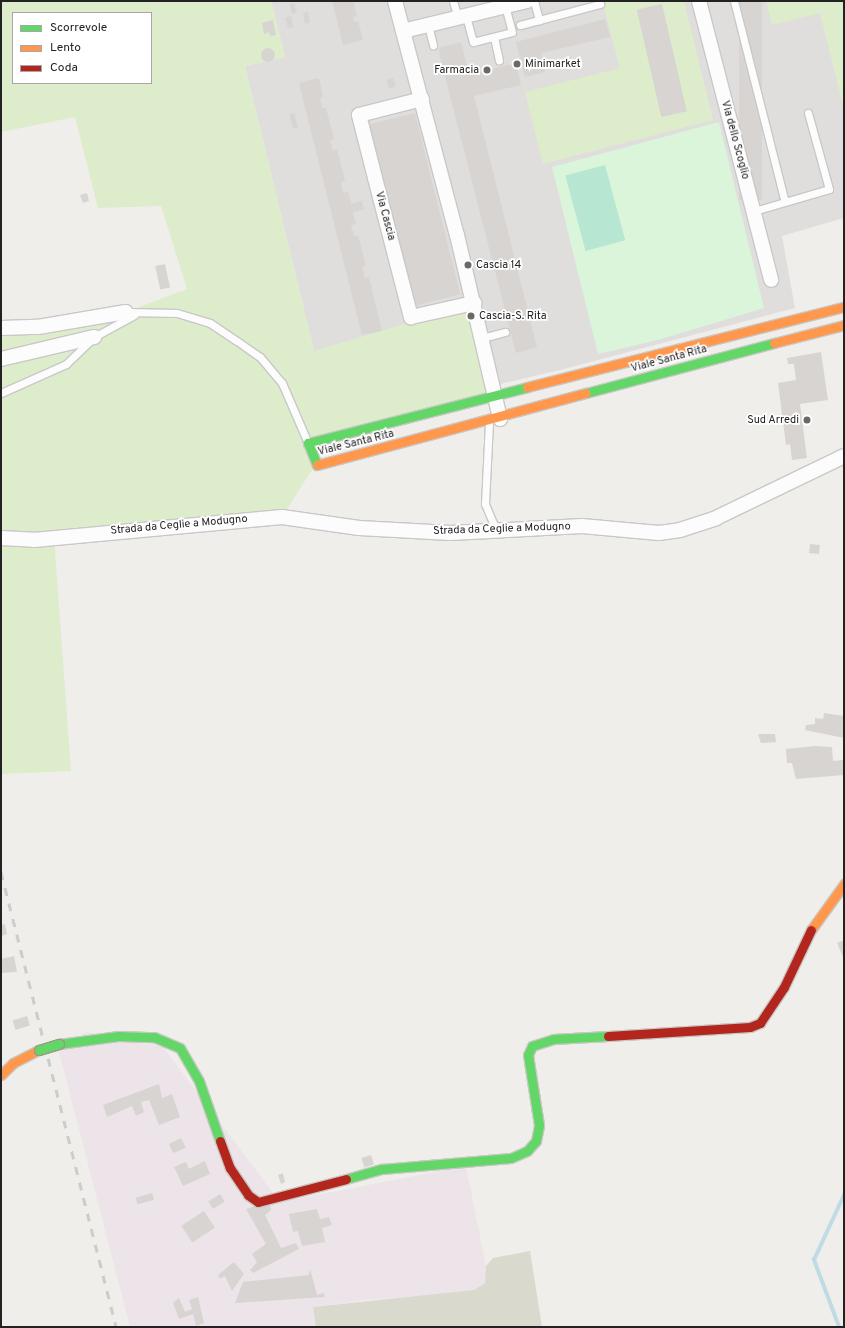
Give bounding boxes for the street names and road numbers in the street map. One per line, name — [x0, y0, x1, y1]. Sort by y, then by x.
street label: Via dello Scoglio — [718, 99, 752, 181]
street label: Via Cascia — [372, 190, 398, 242]
street label: Viale Santa Rita — [630, 343, 708, 375]
street label: Viale Santa Rita — [317, 427, 395, 459]
street label: Strada da Ceglie a Modugno — [110, 512, 248, 538]
street label: Strada da Ceglie a Modugno — [433, 520, 571, 538]

